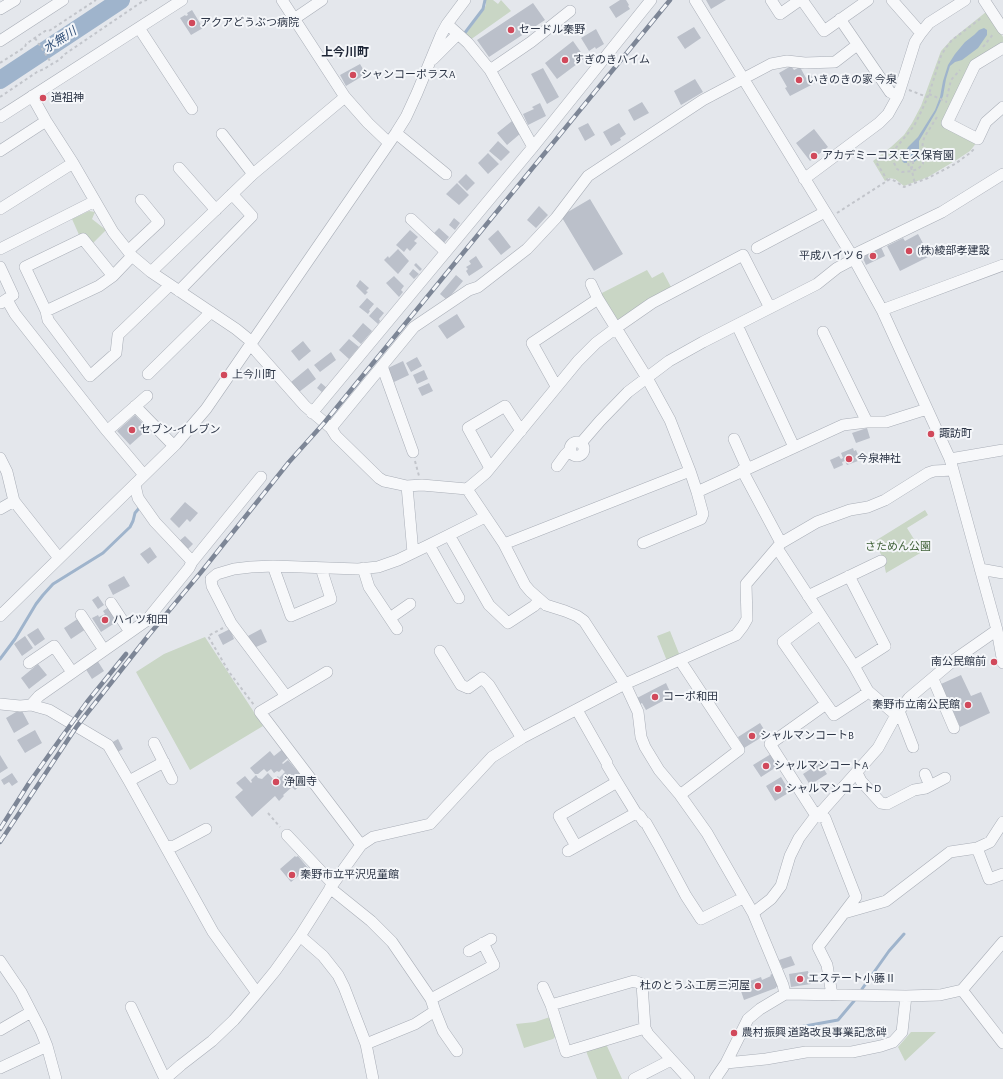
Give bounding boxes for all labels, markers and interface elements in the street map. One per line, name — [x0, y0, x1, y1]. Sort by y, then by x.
place label: アクアどうぶつ病院 — [200, 16, 299, 30]
marker: アクアどうぶつ病院 — [187, 18, 197, 28]
place label: セードル秦野 — [519, 23, 585, 37]
water label: 水無川 — [41, 24, 79, 56]
marker: セードル秦野 — [506, 25, 516, 35]
district label: 上今川町 — [321, 45, 369, 59]
place label: すぎのきハイム — [573, 53, 650, 67]
marker: すぎのきハイム — [560, 55, 570, 65]
place label: シャンコーポラスA — [361, 68, 455, 82]
marker: シャンコーポラスA — [348, 70, 358, 80]
place label: いきのきの家 今泉 — [807, 73, 897, 87]
marker: いきのきの家 今泉 — [794, 75, 804, 85]
place label: 道祖神 — [51, 91, 84, 105]
marker: 道祖神 — [38, 93, 48, 103]
place label: アカデミーコスモス保育園 — [822, 149, 954, 163]
marker: アカデミーコスモス保育園 — [809, 151, 819, 161]
place label: (株)綾部孝建設 — [917, 244, 990, 258]
marker: (株)綾部孝建設 — [904, 246, 914, 256]
place label: 平成ハイツ６ — [799, 249, 865, 263]
marker: 平成ハイツ６ — [868, 251, 878, 261]
place label: 上今川町 — [232, 368, 276, 382]
marker: 上今川町 — [219, 370, 229, 380]
place label: セブン-イレブン — [140, 423, 220, 437]
marker: セブン-イレブン — [127, 425, 137, 435]
place label: 諏訪町 — [939, 427, 972, 441]
marker: 諏訪町 — [926, 429, 936, 439]
place label: 今泉神社 — [857, 452, 901, 466]
marker: 今泉神社 — [844, 454, 854, 464]
park label: さためん公園 — [865, 540, 931, 554]
place label: ハイツ和田 — [113, 613, 168, 627]
marker: ハイツ和田 — [100, 615, 110, 625]
place label: 南公民館前 — [931, 655, 986, 669]
marker: 南公民館前 — [989, 657, 999, 667]
place label: コーポ和田 — [663, 690, 718, 704]
marker: コーポ和田 — [650, 692, 660, 702]
place label: 秦野市立南公民館 — [872, 698, 960, 712]
marker: 秦野市立南公民館 — [963, 700, 973, 710]
place label: シャルマンコートB — [760, 729, 854, 743]
marker: シャルマンコートB — [747, 731, 757, 741]
place label: シャルマンコートA — [774, 759, 868, 773]
marker: シャルマンコートA — [761, 761, 771, 771]
place label: 浄圓寺 — [284, 775, 317, 789]
marker: 浄圓寺 — [271, 777, 281, 787]
place label: シャルマンコートD — [786, 782, 881, 796]
marker: シャルマンコートD — [773, 784, 783, 794]
place label: 秦野市立平沢児童館 — [300, 868, 399, 882]
marker: 秦野市立平沢児童館 — [287, 870, 297, 880]
place label: エステート小藤Ⅱ — [808, 972, 896, 986]
marker: エステート小藤Ⅱ — [795, 974, 805, 984]
place label: 杜のとうふ工房三河屋 — [640, 979, 750, 993]
marker: 杜のとうふ工房三河屋 — [753, 981, 763, 991]
place label: 農村振興 道路改良事業記念碑 — [742, 1026, 887, 1040]
marker: 農村振興 道路改良事業記念碑 — [729, 1028, 739, 1038]

